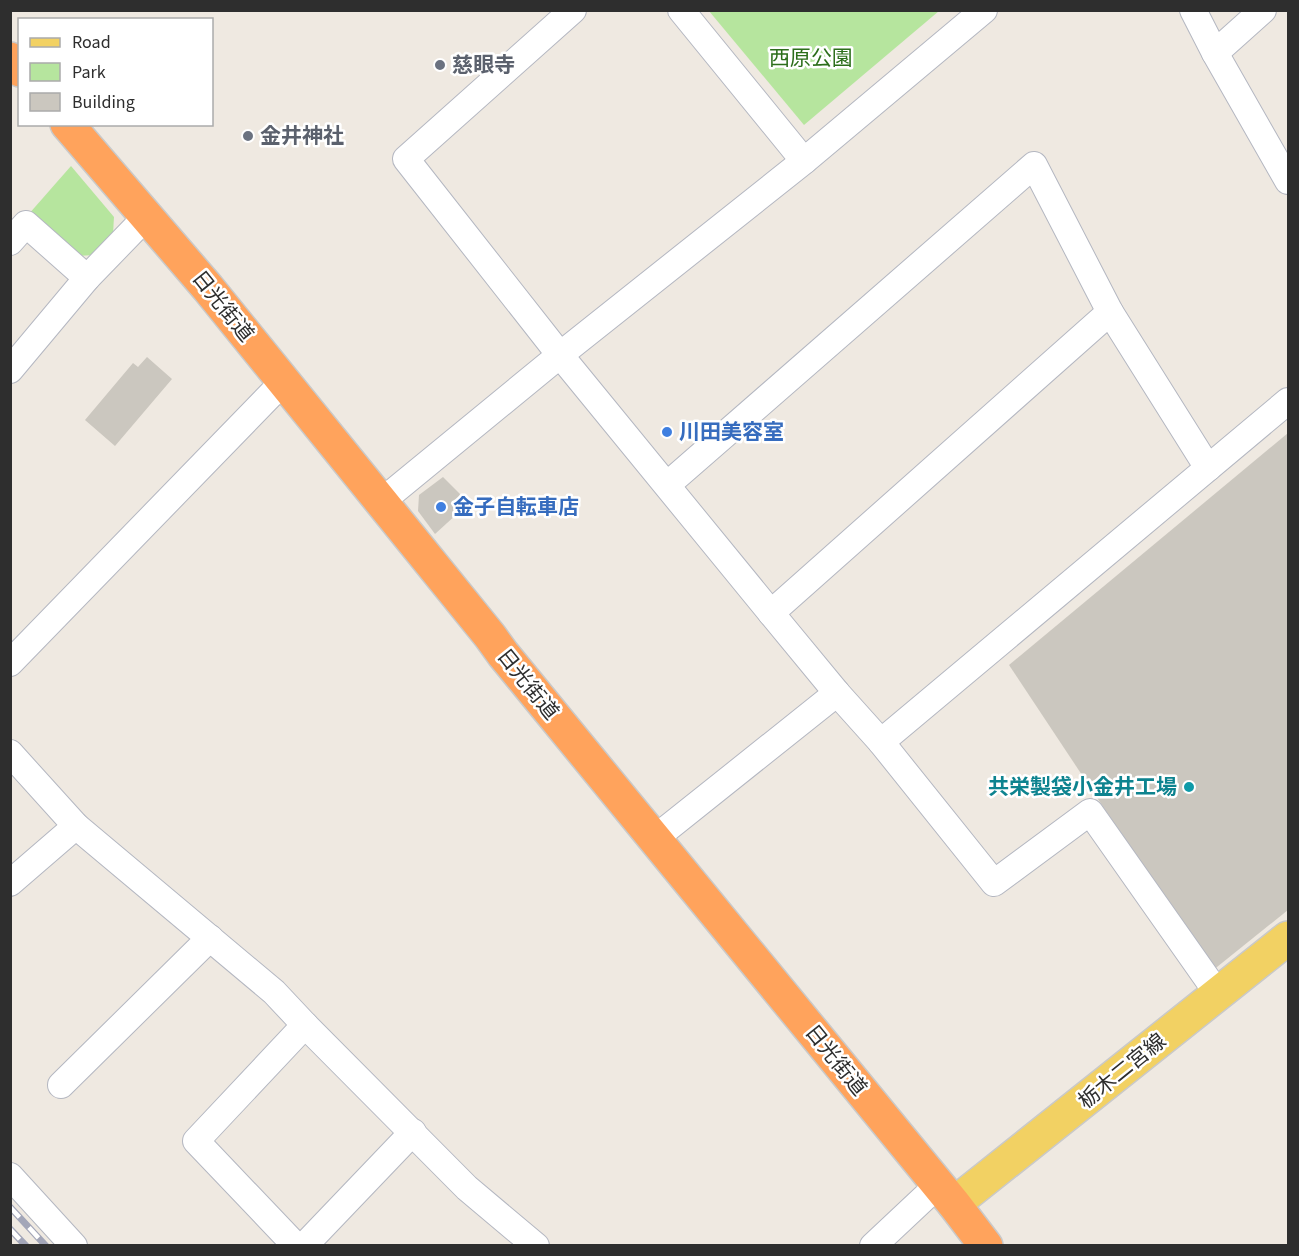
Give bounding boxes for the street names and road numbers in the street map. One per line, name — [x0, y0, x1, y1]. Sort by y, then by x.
street label: 日光街道 — [185, 264, 261, 348]
street label: 日光街道 — [490, 642, 566, 726]
street label: 日光街道 — [798, 1018, 874, 1102]
street label: 栃木二宮線 — [1072, 1026, 1172, 1116]

